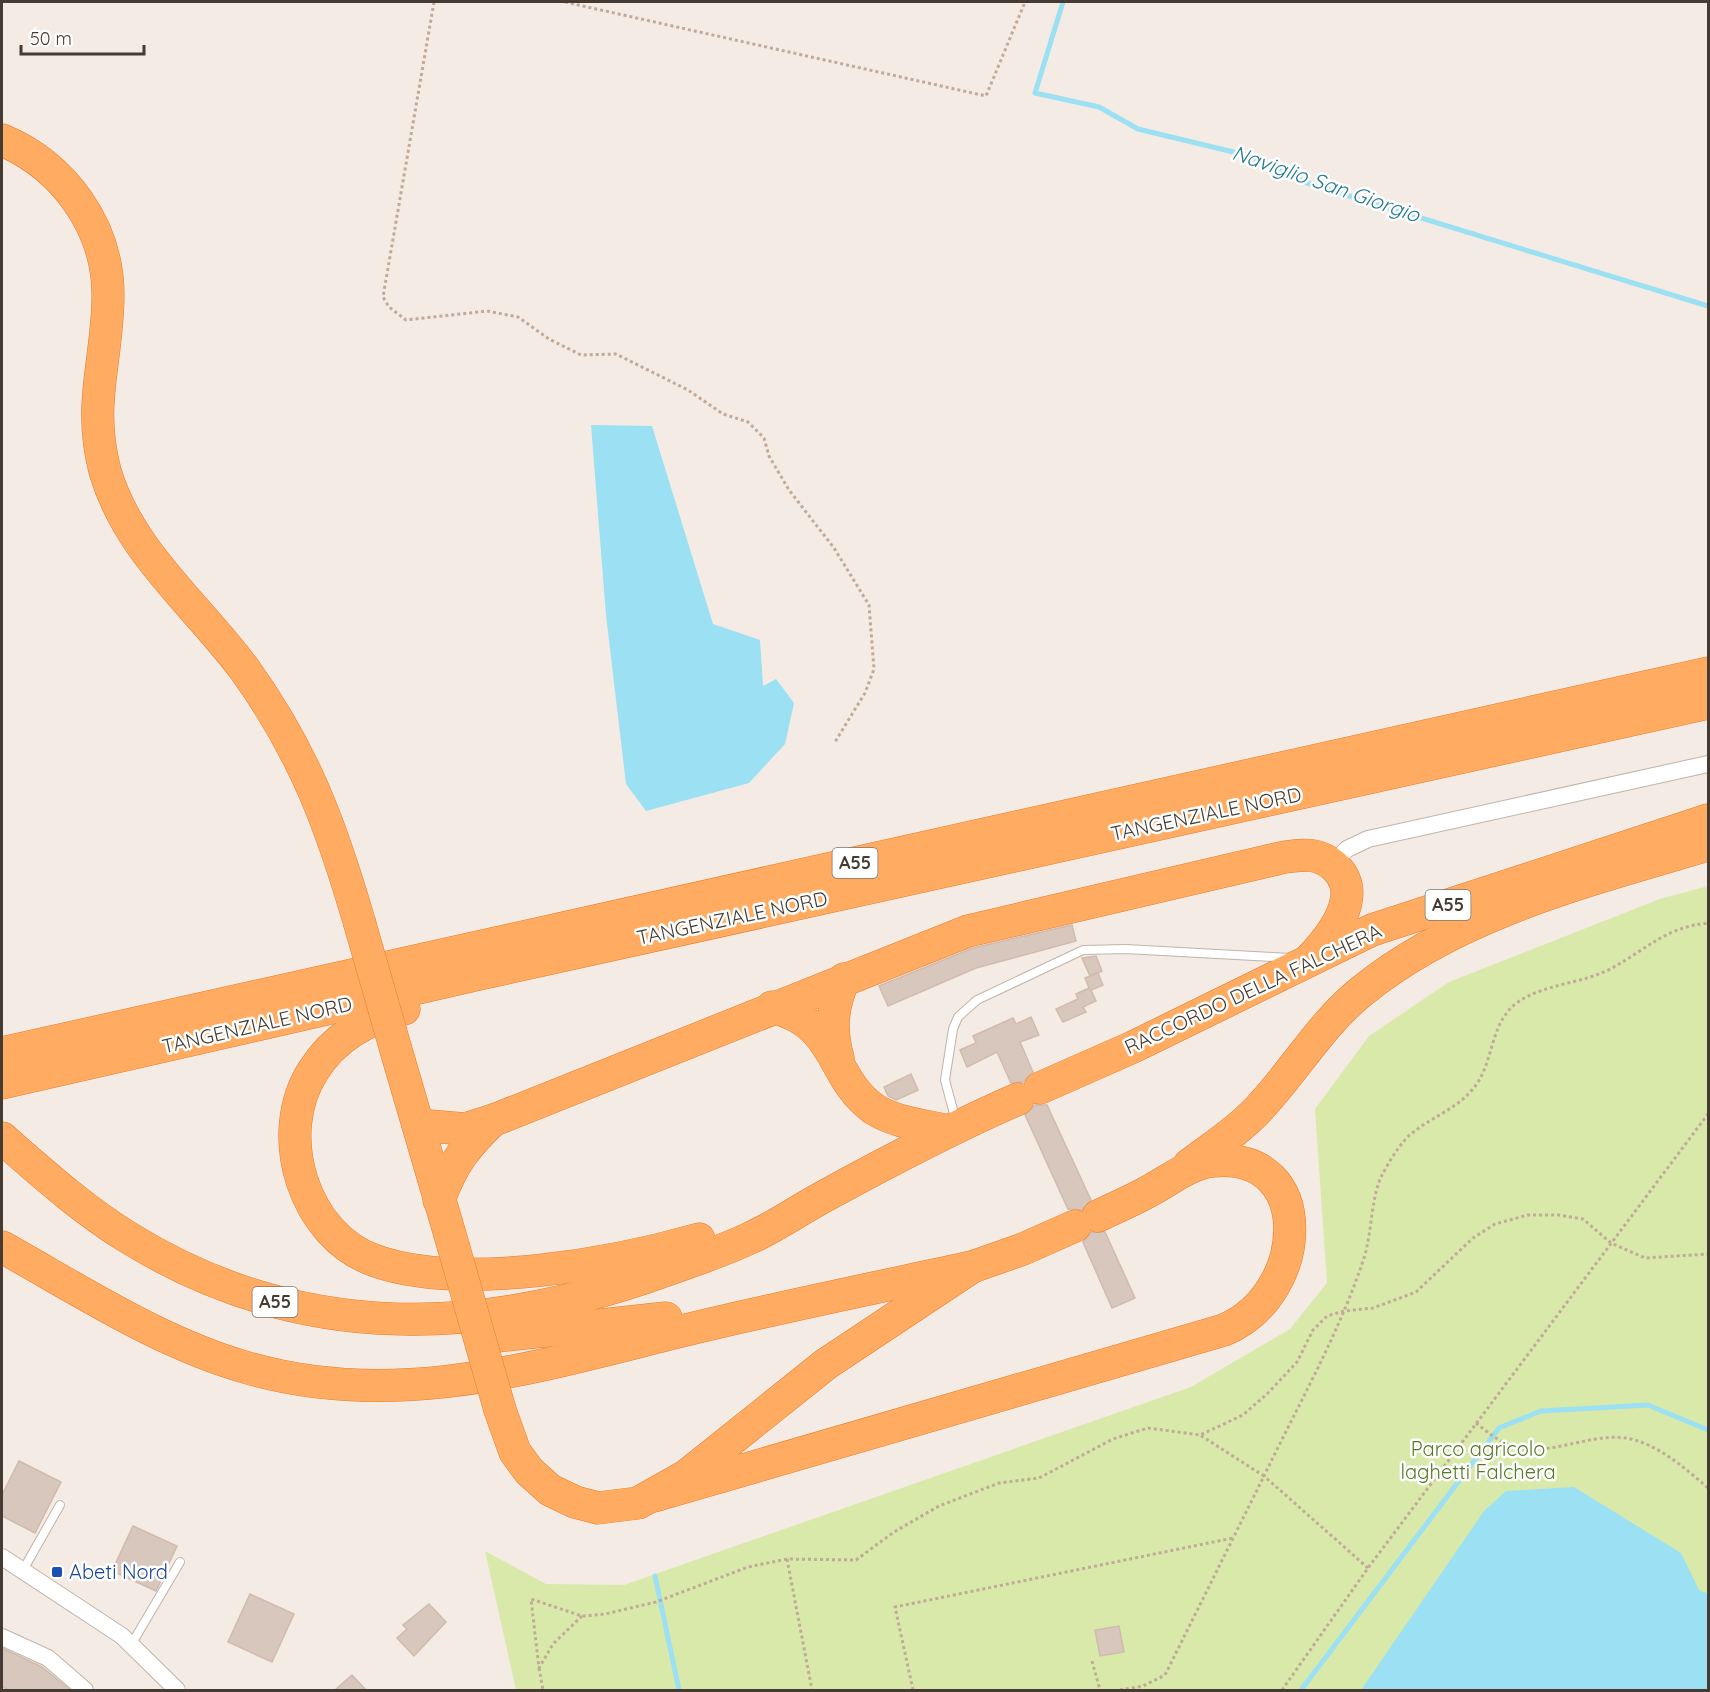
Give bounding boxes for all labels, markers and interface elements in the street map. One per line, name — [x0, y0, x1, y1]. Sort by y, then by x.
scale bar — [21, 18, 144, 56]
text: 50 m — [30, 27, 72, 50]
water label: Naviglio San Giorgio — [1229, 139, 1425, 228]
street label: TANGENZIALE NORD — [1108, 781, 1304, 846]
road number: A55 — [832, 848, 878, 878]
street label: TANGENZIALE NORD — [634, 885, 830, 950]
road number: A55 — [1426, 890, 1470, 920]
street label: RACCORDO DELLA FALCHERA — [1120, 918, 1385, 1059]
street label: TANGENZIALE NORD — [159, 990, 354, 1059]
road number: A55 — [252, 1287, 298, 1317]
park label: Parco agricolo laghetti Falchera — [1400, 1436, 1556, 1484]
place label: Abeti Nord — [69, 1559, 168, 1584]
marker: Abeti Nord — [50, 1565, 64, 1579]

